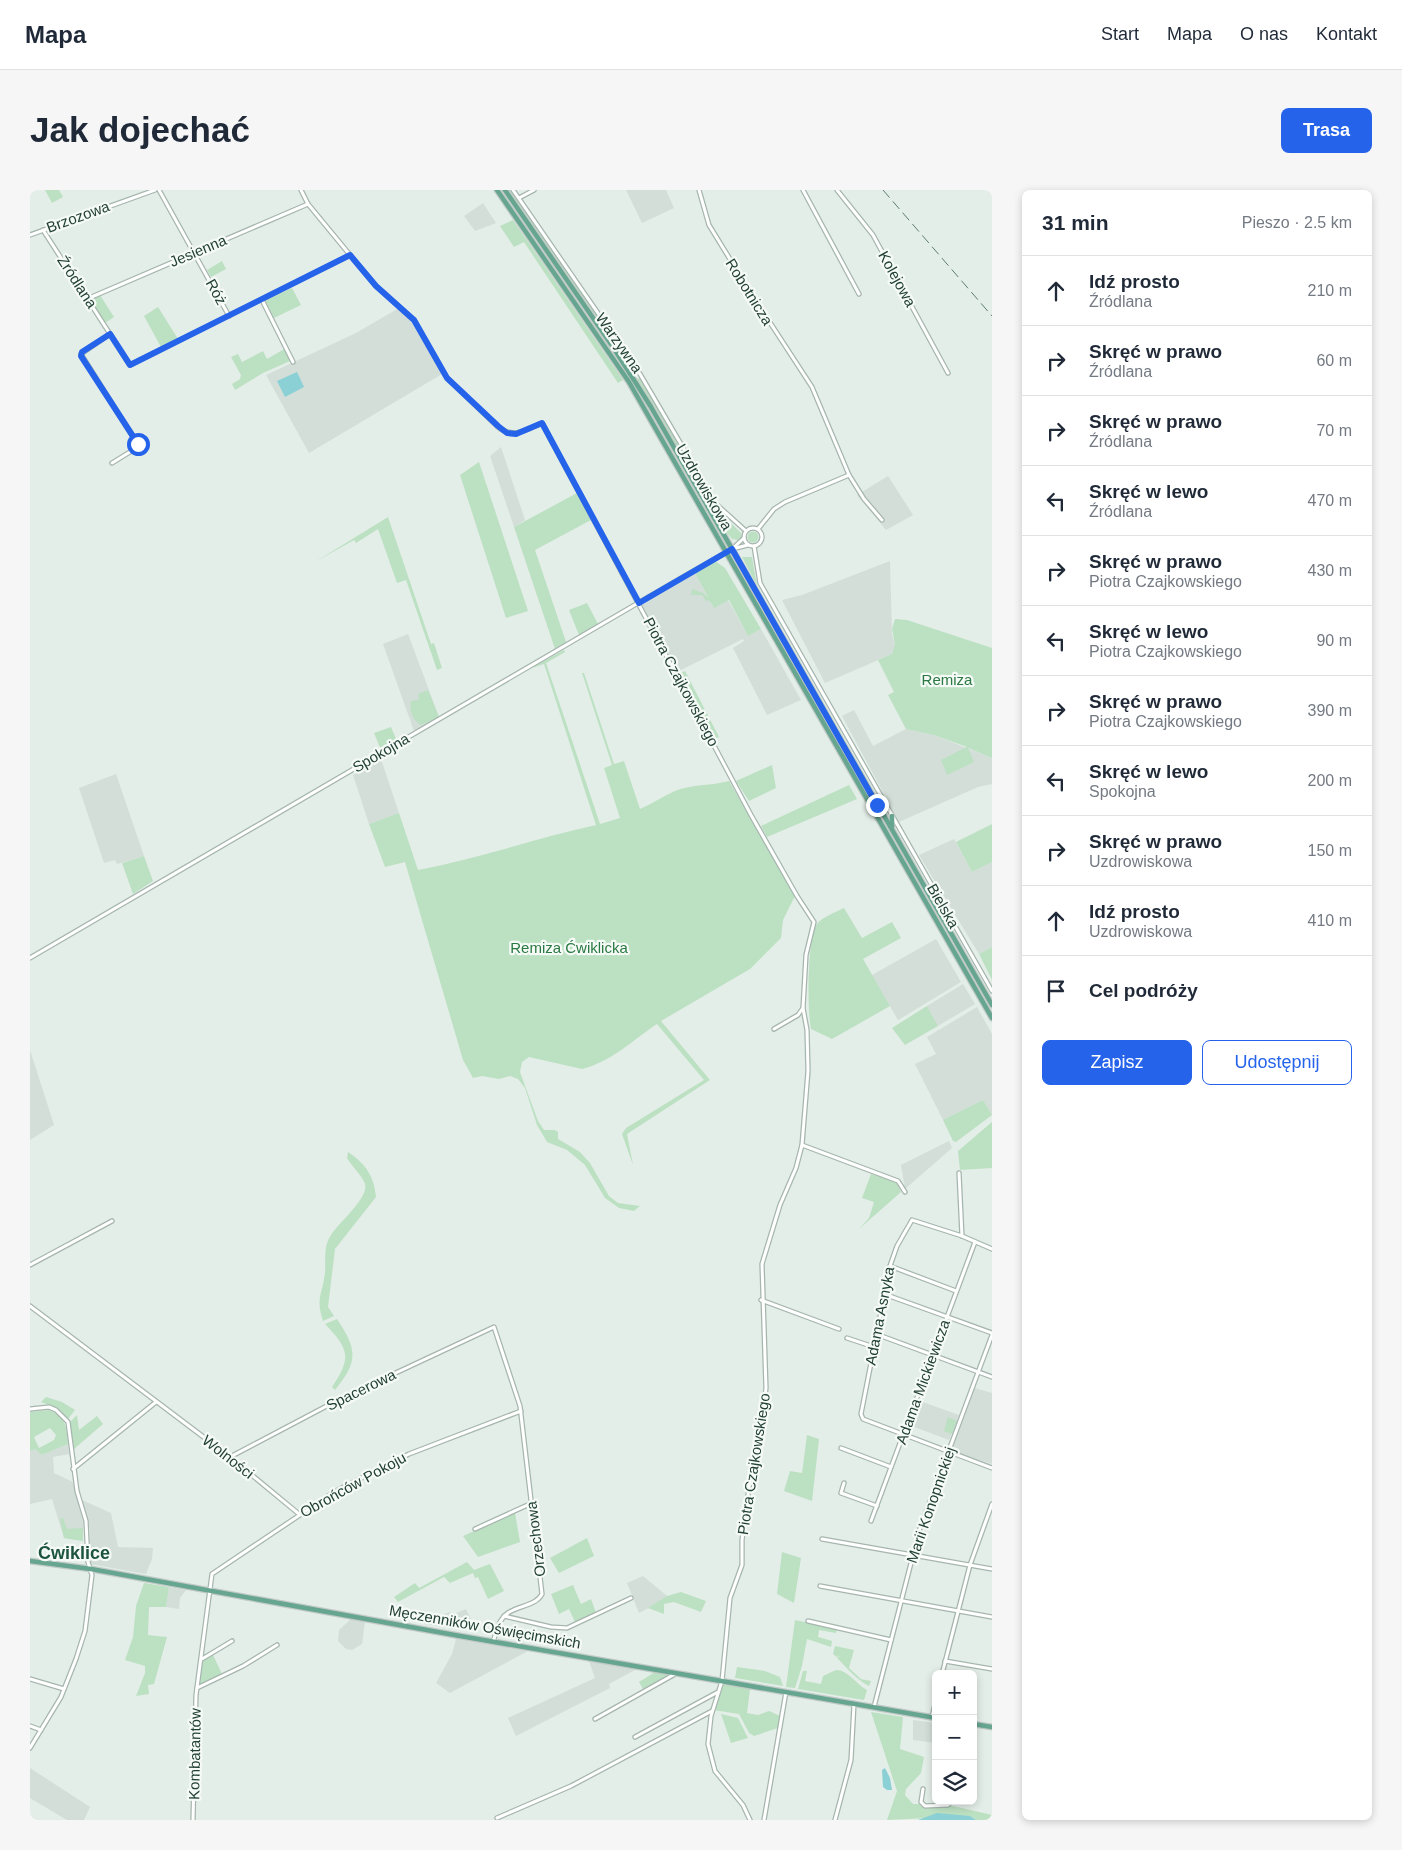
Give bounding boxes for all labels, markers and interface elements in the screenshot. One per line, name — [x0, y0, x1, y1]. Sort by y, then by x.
text: Mapa — [25, 21, 86, 48]
text: Start — [1101, 24, 1139, 44]
text: Mapa — [1167, 24, 1212, 44]
text: O nas — [1240, 24, 1288, 44]
text: Kontakt — [1316, 24, 1377, 44]
button: Trasa — [1281, 108, 1372, 153]
text: Jak dojechać — [30, 110, 250, 149]
street label: Brzozowa — [44, 197, 112, 236]
text: 31 min — [1042, 211, 1109, 234]
text: Pieszo · 2.5 km — [1242, 214, 1352, 231]
street label: Jesienna — [167, 231, 229, 270]
street label: Kolejowa — [875, 248, 920, 310]
street label: Źródlana — [54, 252, 101, 312]
street label: Robotnicza — [722, 255, 777, 329]
text: Idź prosto — [1089, 271, 1180, 292]
street label: Róż — [203, 276, 230, 308]
icon: ahead — [1042, 277, 1070, 305]
text: 210 m — [1308, 282, 1352, 299]
text: Źródlana — [1089, 293, 1152, 310]
street label: Warzywna — [593, 309, 647, 377]
text: Skręć w prawo — [1089, 341, 1222, 362]
icon: right — [1042, 347, 1070, 375]
text: 60 m — [1316, 352, 1352, 369]
text: Źródlana — [1089, 363, 1152, 380]
text: Skręć w prawo — [1089, 411, 1222, 432]
icon: right — [1042, 417, 1070, 445]
text: 70 m — [1316, 422, 1352, 439]
route start — [127, 433, 150, 456]
text: Źródlana — [1089, 433, 1152, 450]
street label: Uzdrowiskowa — [673, 441, 736, 533]
text: Skręć w lewo — [1089, 481, 1208, 502]
icon: left — [1042, 487, 1070, 515]
text: 470 m — [1308, 492, 1352, 509]
text: Źródlana — [1089, 503, 1152, 520]
text: Skręć w prawo — [1089, 551, 1222, 572]
icon: right — [1042, 557, 1070, 585]
text: 430 m — [1308, 562, 1352, 579]
text: Piotra Czajkowskiego — [1089, 573, 1242, 590]
street label: Piotra Czajkowskiego — [640, 614, 723, 749]
text: Skręć w lewo — [1089, 621, 1208, 642]
icon: left — [1042, 627, 1070, 655]
text: 90 m — [1316, 632, 1352, 649]
text: Piotra Czajkowskiego — [1089, 643, 1242, 660]
park label: Remiza — [922, 671, 973, 688]
text: Skręć w prawo — [1089, 691, 1222, 712]
icon: right — [1042, 697, 1070, 725]
text: 390 m — [1308, 702, 1352, 719]
text: Piotra Czajkowskiego — [1089, 713, 1242, 730]
street label: Spokojna — [349, 729, 413, 776]
text: Skręć w lewo — [1089, 761, 1208, 782]
icon: left — [1042, 767, 1070, 795]
text: 200 m — [1308, 772, 1352, 789]
text: Spokojna — [1089, 783, 1156, 800]
route end — [866, 794, 889, 817]
text: Skręć w prawo — [1089, 831, 1222, 852]
icon: right — [1042, 837, 1070, 865]
text: 150 m — [1308, 842, 1352, 859]
text: Uzdrowiskowa — [1089, 853, 1192, 870]
street label: Bielska — [924, 881, 963, 932]
text: Idź prosto — [1089, 901, 1180, 922]
icon: ahead — [1042, 907, 1070, 935]
text: 410 m — [1308, 912, 1352, 929]
text: Uzdrowiskowa — [1089, 923, 1192, 940]
park label: Remiza Ćwiklicka — [510, 939, 628, 956]
icon: arrive — [1042, 977, 1070, 1005]
text: Cel podróży — [1089, 980, 1198, 1001]
button: Zapisz — [1042, 1040, 1192, 1085]
button: Udostępnij — [1202, 1040, 1352, 1085]
street label: Adama Asnyka — [862, 1265, 898, 1367]
street label: Adama Mickiewicza — [892, 1316, 953, 1447]
street label: Spacerowa — [323, 1365, 399, 1414]
street label: Piotra Czajkowskiego — [734, 1392, 773, 1536]
street label: Wolności — [199, 1431, 257, 1482]
street label: Marii Konopnickiej — [903, 1445, 958, 1565]
street label: Obrońców Pokoju — [297, 1448, 409, 1521]
street label: Orzechowa — [522, 1500, 549, 1578]
district label: Ćwiklice — [38, 1542, 110, 1563]
street label: Męczenników Oświęcimskich — [388, 1601, 582, 1652]
map controls — [932, 1670, 977, 1805]
button: + — [932, 1670, 977, 1715]
street label: Kombatantów — [185, 1708, 204, 1800]
button: − — [932, 1715, 977, 1760]
button: layers — [932, 1760, 977, 1805]

